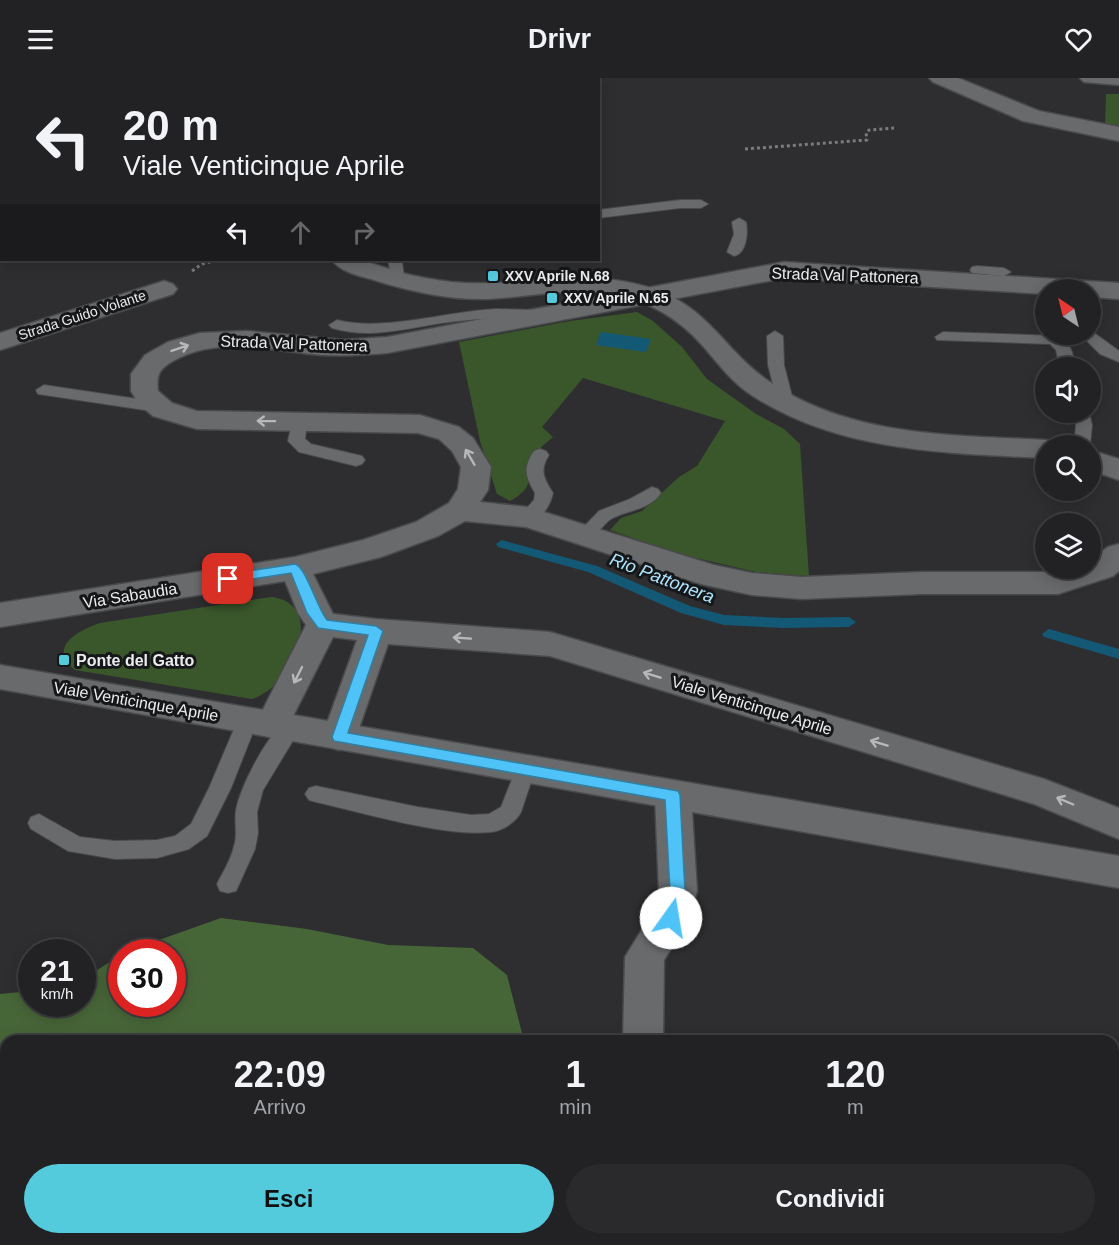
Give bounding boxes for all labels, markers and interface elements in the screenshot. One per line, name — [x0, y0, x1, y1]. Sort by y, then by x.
icon: menu — [24, 23, 57, 56]
icon: heart — [1062, 23, 1095, 56]
text: Drivr — [528, 24, 591, 54]
icon: left — [24, 102, 102, 180]
text: 20 m — [123, 102, 219, 149]
text: Viale Venticinque Aprile — [123, 151, 405, 181]
icon: left — [221, 216, 254, 249]
icon: ahead — [284, 216, 317, 249]
icon: right — [347, 216, 380, 249]
street label: Strada Val Pattonera — [771, 264, 919, 287]
place label: XXV Aprile N.68 — [505, 268, 610, 284]
marker: XXV Aprile N.68 — [486, 269, 500, 283]
north arrow — [1035, 279, 1101, 345]
map controls — [1035, 279, 1101, 579]
street label: Strada Guido Volante — [16, 287, 148, 343]
place label: XXV Aprile N.65 — [564, 290, 669, 306]
marker: XXV Aprile N.65 — [545, 291, 559, 305]
street label: Strada Val Pattonera — [220, 332, 368, 355]
one-way arrow — [170, 341, 189, 352]
button: sound — [1035, 357, 1101, 423]
one-way arrow — [257, 415, 277, 427]
button: search — [1035, 435, 1101, 501]
one-way arrow — [464, 448, 475, 466]
button: layers — [1035, 513, 1101, 579]
water label: Rio Pattonera — [607, 549, 717, 607]
pin — [202, 553, 253, 604]
icon: arrive — [211, 562, 244, 595]
street label: Via Sabaudia — [82, 580, 178, 611]
one-way arrow — [452, 632, 472, 643]
place label: Ponte del Gatto — [76, 652, 194, 669]
marker: Ponte del Gatto — [57, 653, 71, 667]
one-way arrow — [291, 666, 303, 684]
one-way arrow — [643, 669, 662, 680]
street label: Viale Venticinque Aprile — [670, 673, 834, 738]
street label: Viale Venticinque Aprile — [52, 679, 220, 724]
one-way arrow — [870, 737, 889, 748]
one-way arrow — [1056, 795, 1075, 806]
position arrow — [639, 886, 703, 950]
speed limit sign: 30 — [108, 939, 186, 1017]
text: 21 — [40, 954, 74, 987]
text: km/h — [41, 985, 73, 1002]
text: 22:09 — [234, 1054, 326, 1095]
text: 1 — [565, 1054, 585, 1095]
text: 120 — [825, 1054, 885, 1095]
text: Arrivo — [254, 1096, 306, 1118]
text: min — [559, 1096, 592, 1118]
text: m — [847, 1096, 864, 1118]
button: Esci — [24, 1164, 554, 1233]
button: Condividi — [566, 1164, 1095, 1233]

